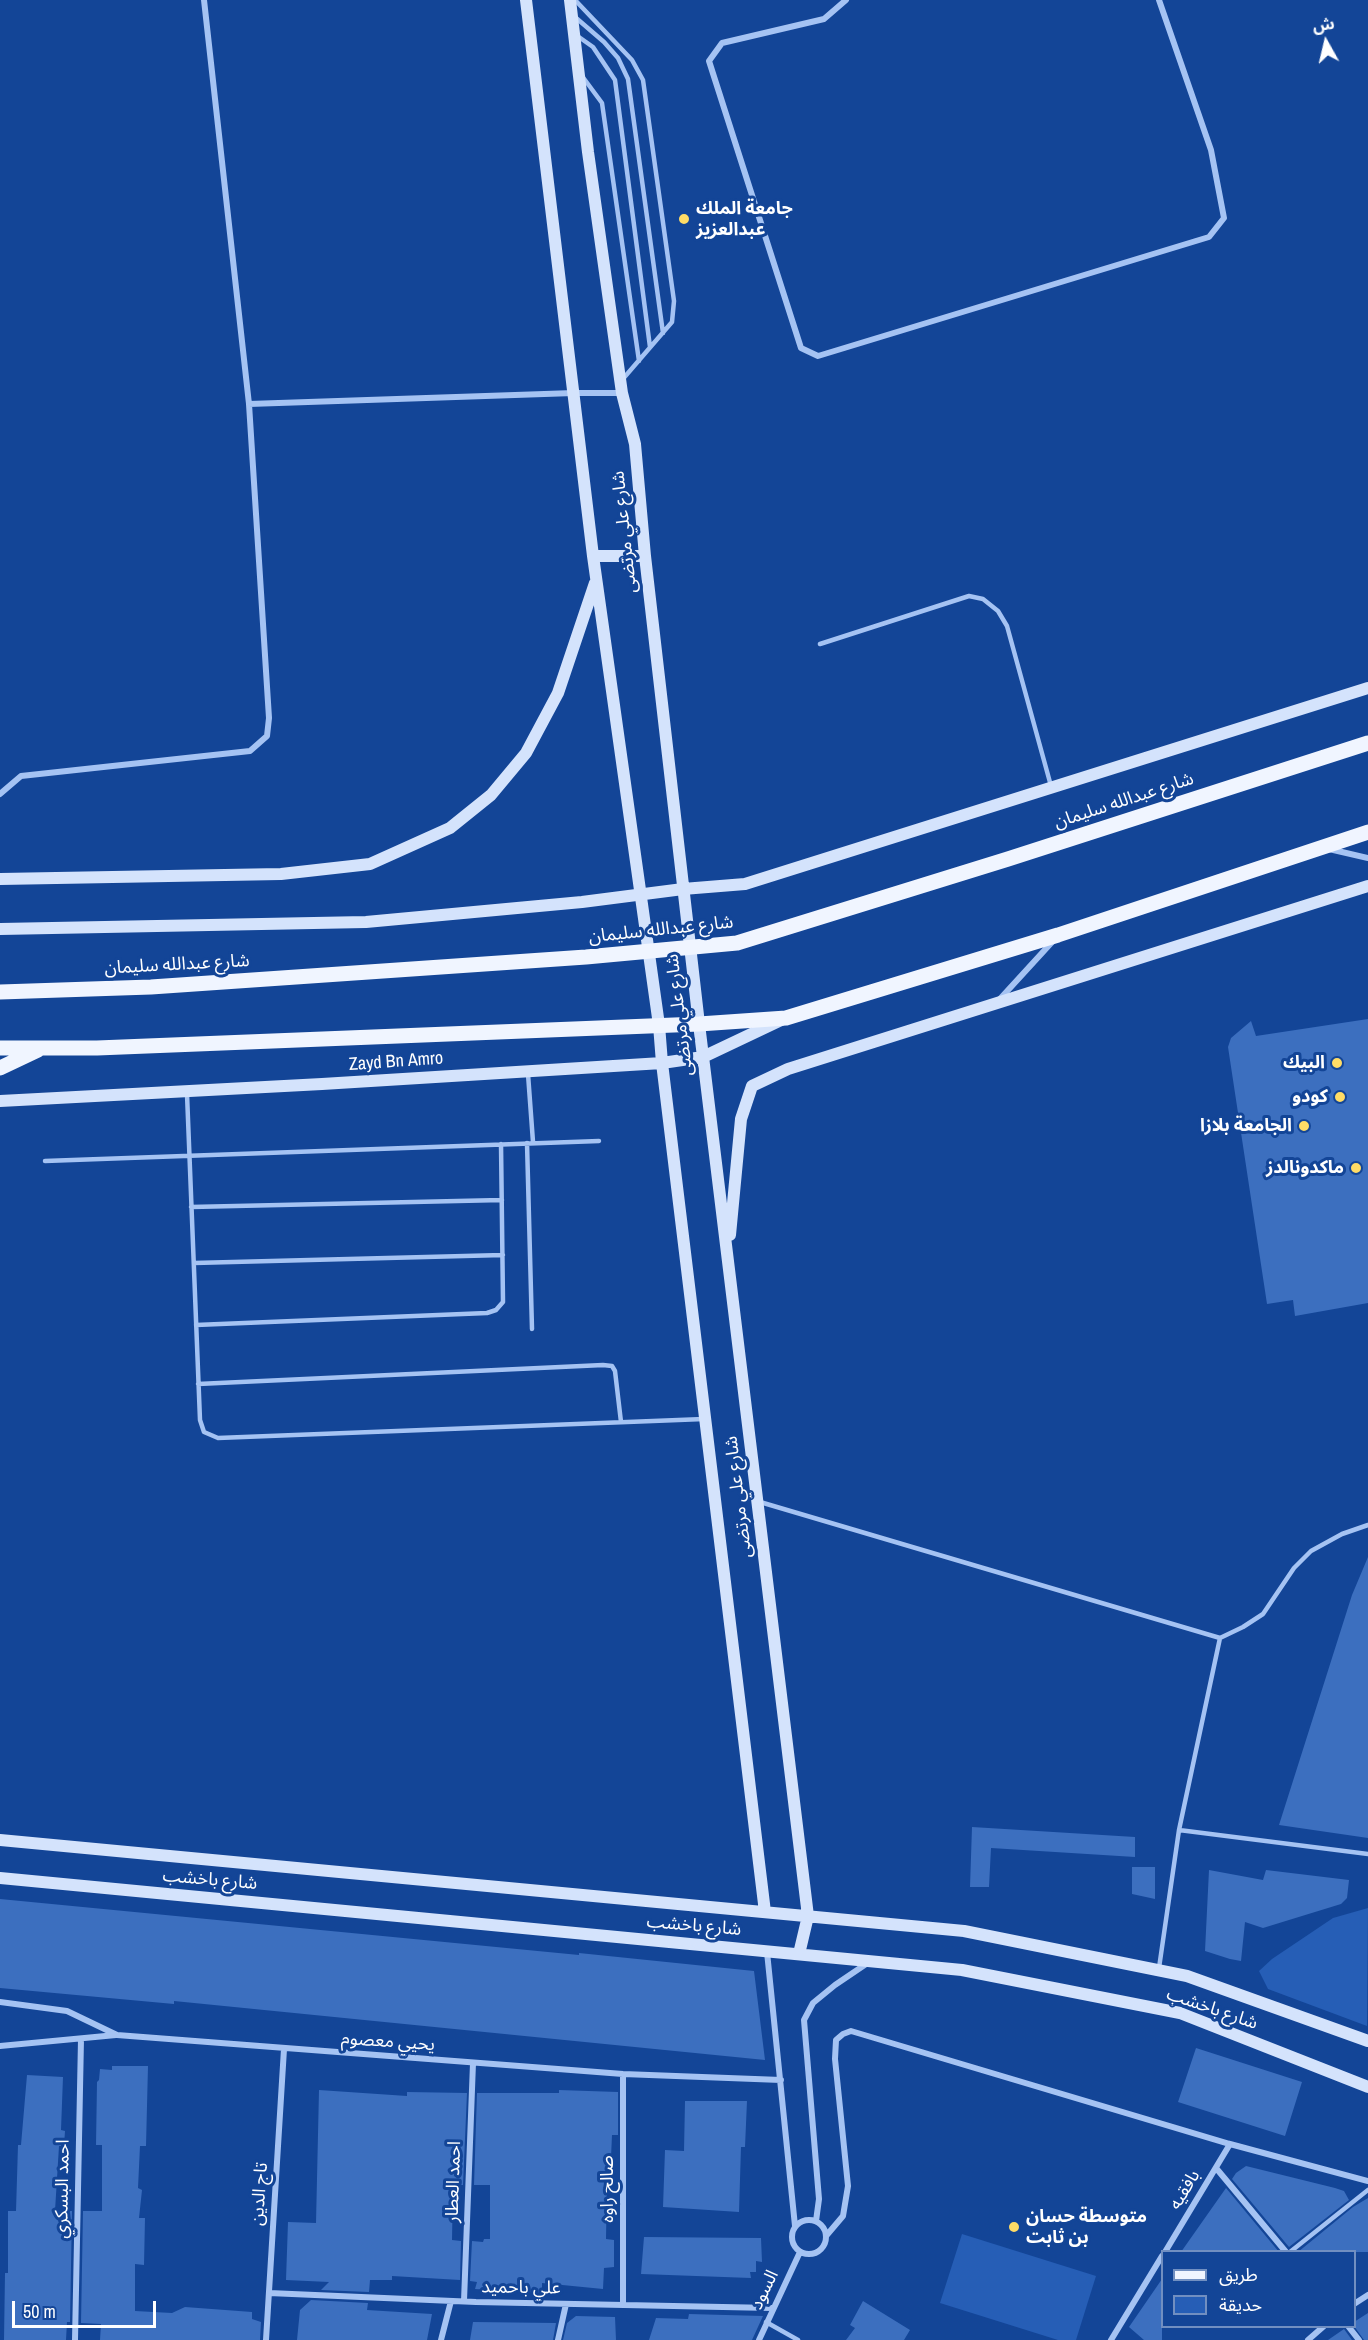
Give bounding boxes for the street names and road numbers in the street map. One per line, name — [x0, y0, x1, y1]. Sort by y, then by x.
street label: شارع علي مرتضى — [608, 470, 642, 594]
street label: شارع عبدالله سليمان — [1052, 768, 1196, 834]
street label: شارع عبدالله سليمان — [588, 912, 734, 948]
street label: شارع عبدالله سليمان — [104, 950, 250, 980]
street label: شارع علي مرتضى — [662, 953, 698, 1077]
street label: Zayd Bn Amro — [348, 1048, 444, 1076]
street label: شارع علي مرتضى — [721, 1435, 757, 1559]
street label: شارع باخشب — [162, 1865, 258, 1895]
street label: شارع باخشب — [646, 1911, 742, 1941]
street label: شارع باخشب — [1164, 1983, 1260, 2035]
street label: يحيي معصوم — [340, 2028, 436, 2056]
street label: احمد البسكري — [51, 2139, 75, 2239]
street label: احمد العطار — [442, 2141, 466, 2223]
street label: صالح راوه — [597, 2155, 619, 2223]
street label: تاج الدين — [247, 2162, 273, 2226]
street label: بافقيه — [1165, 2166, 1205, 2214]
street label: السود — [746, 2267, 784, 2313]
street label: علي باحميد — [481, 2277, 561, 2299]

